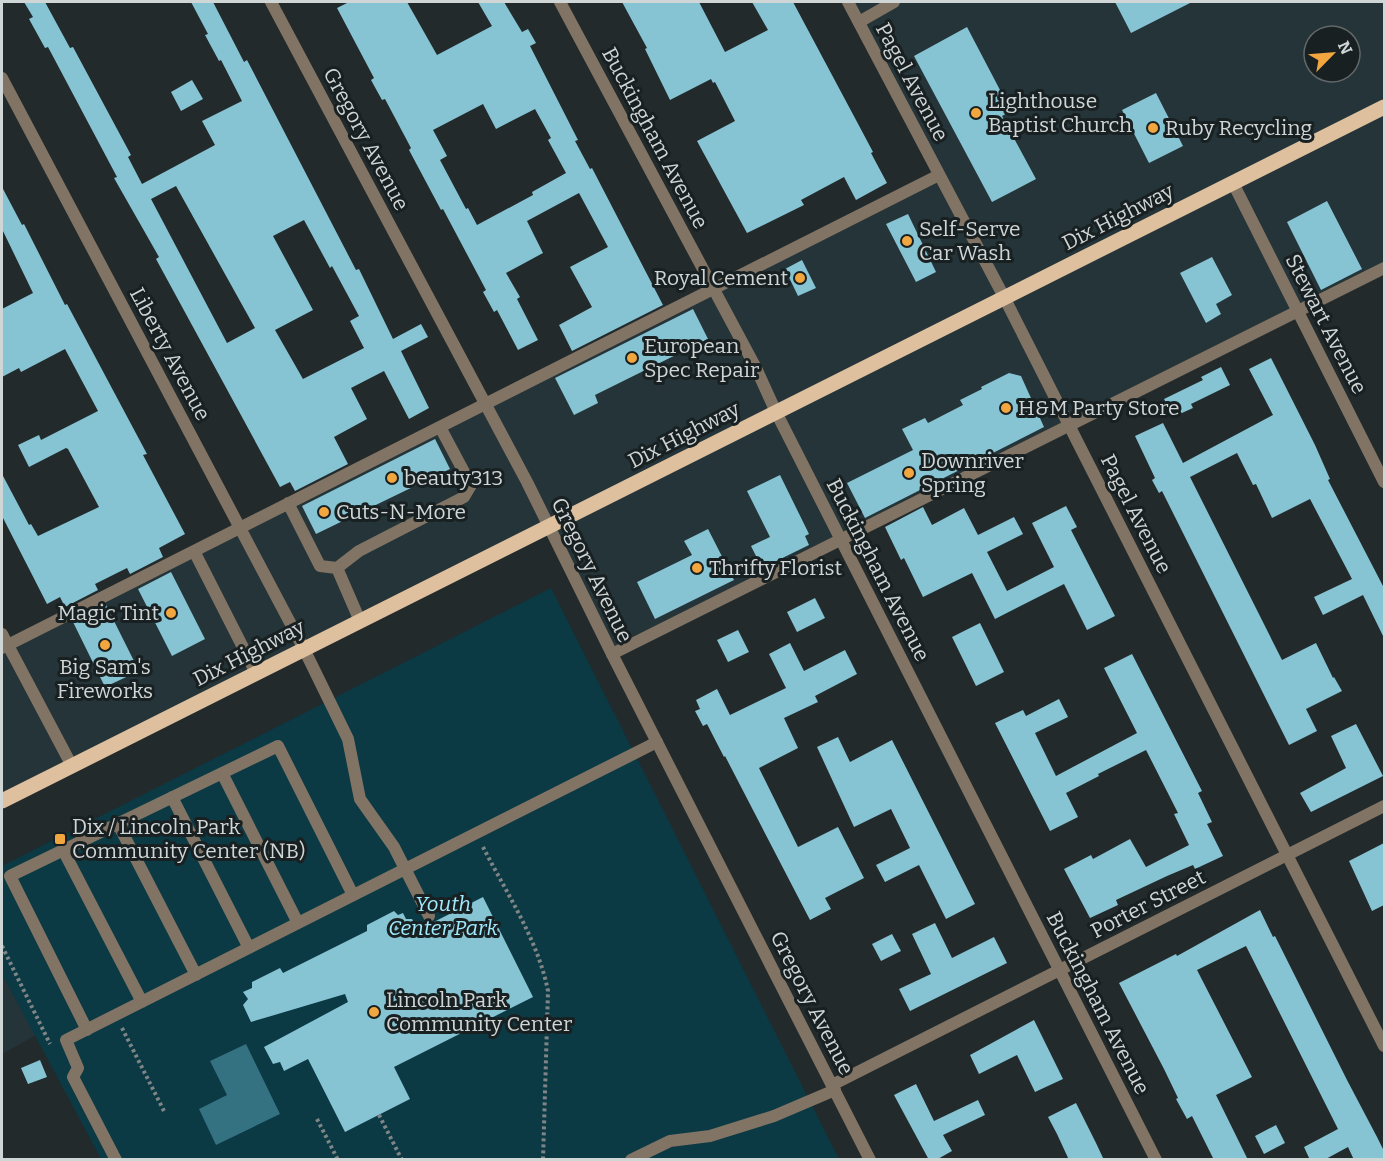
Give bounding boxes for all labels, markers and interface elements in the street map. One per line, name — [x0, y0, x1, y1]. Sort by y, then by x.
street label: Pagel Avenue — [870, 18, 954, 146]
north arrow — [1302, 24, 1362, 84]
text: N — [1334, 38, 1356, 57]
street label: Buckingham Avenue — [596, 43, 714, 233]
street label: Gregory Avenue — [317, 63, 415, 215]
place label: Lighthouse Baptist Church — [988, 88, 1132, 138]
marker: Lighthouse Baptist Church — [969, 106, 983, 120]
place label: Ruby Recycling — [1165, 115, 1312, 141]
marker: Ruby Recycling — [1146, 121, 1160, 135]
street label: Dix Highway — [1058, 177, 1179, 256]
place label: Self-Serve Car Wash — [919, 216, 1021, 266]
marker: Self-Serve Car Wash — [900, 234, 914, 248]
street label: Stewart Avenue — [1280, 250, 1372, 398]
place label: Royal Cement — [654, 265, 788, 291]
marker: Royal Cement — [793, 271, 807, 285]
street label: Liberty Avenue — [124, 283, 216, 425]
place label: European Spec Repair — [644, 333, 759, 383]
marker: European Spec Repair — [625, 351, 639, 365]
street label: Dix Highway — [624, 395, 745, 474]
place label: H&M Party Store — [1018, 395, 1180, 421]
marker: H&M Party Store — [999, 401, 1013, 415]
place label: Downriver Spring — [921, 448, 1024, 498]
street label: Pagel Avenue — [1095, 450, 1177, 578]
place label: beauty313 — [404, 465, 503, 491]
marker: Downriver Spring — [902, 466, 916, 480]
marker: beauty313 — [385, 471, 399, 485]
street label: Buckingham Avenue — [821, 474, 935, 666]
street label: Gregory Avenue — [546, 493, 638, 647]
place label: Cuts-N-More — [336, 499, 466, 525]
marker: Cuts-N-More — [317, 505, 331, 519]
place label: Thrifty Florist — [709, 555, 843, 581]
marker: Thrifty Florist — [690, 561, 704, 575]
place label: Magic Tint — [58, 600, 159, 626]
marker: Magic Tint — [164, 606, 178, 620]
street label: Dix Highway — [189, 613, 310, 692]
marker: Big Sam's Fireworks — [98, 638, 112, 652]
place label: Big Sam's Fireworks — [57, 654, 153, 704]
place label: Dix / Lincoln Park Community Center (NB) — [72, 814, 306, 864]
marker: Dix / Lincoln Park Community Center (NB) — [53, 832, 67, 846]
street label: Porter Street — [1086, 864, 1210, 944]
park label: Youth Center Park — [388, 891, 498, 941]
street label: Buckingham Avenue — [1041, 907, 1155, 1099]
street label: Gregory Avenue — [765, 927, 859, 1079]
place label: Lincoln Park Community Center — [386, 987, 572, 1037]
marker: Lincoln Park Community Center — [367, 1005, 381, 1019]

